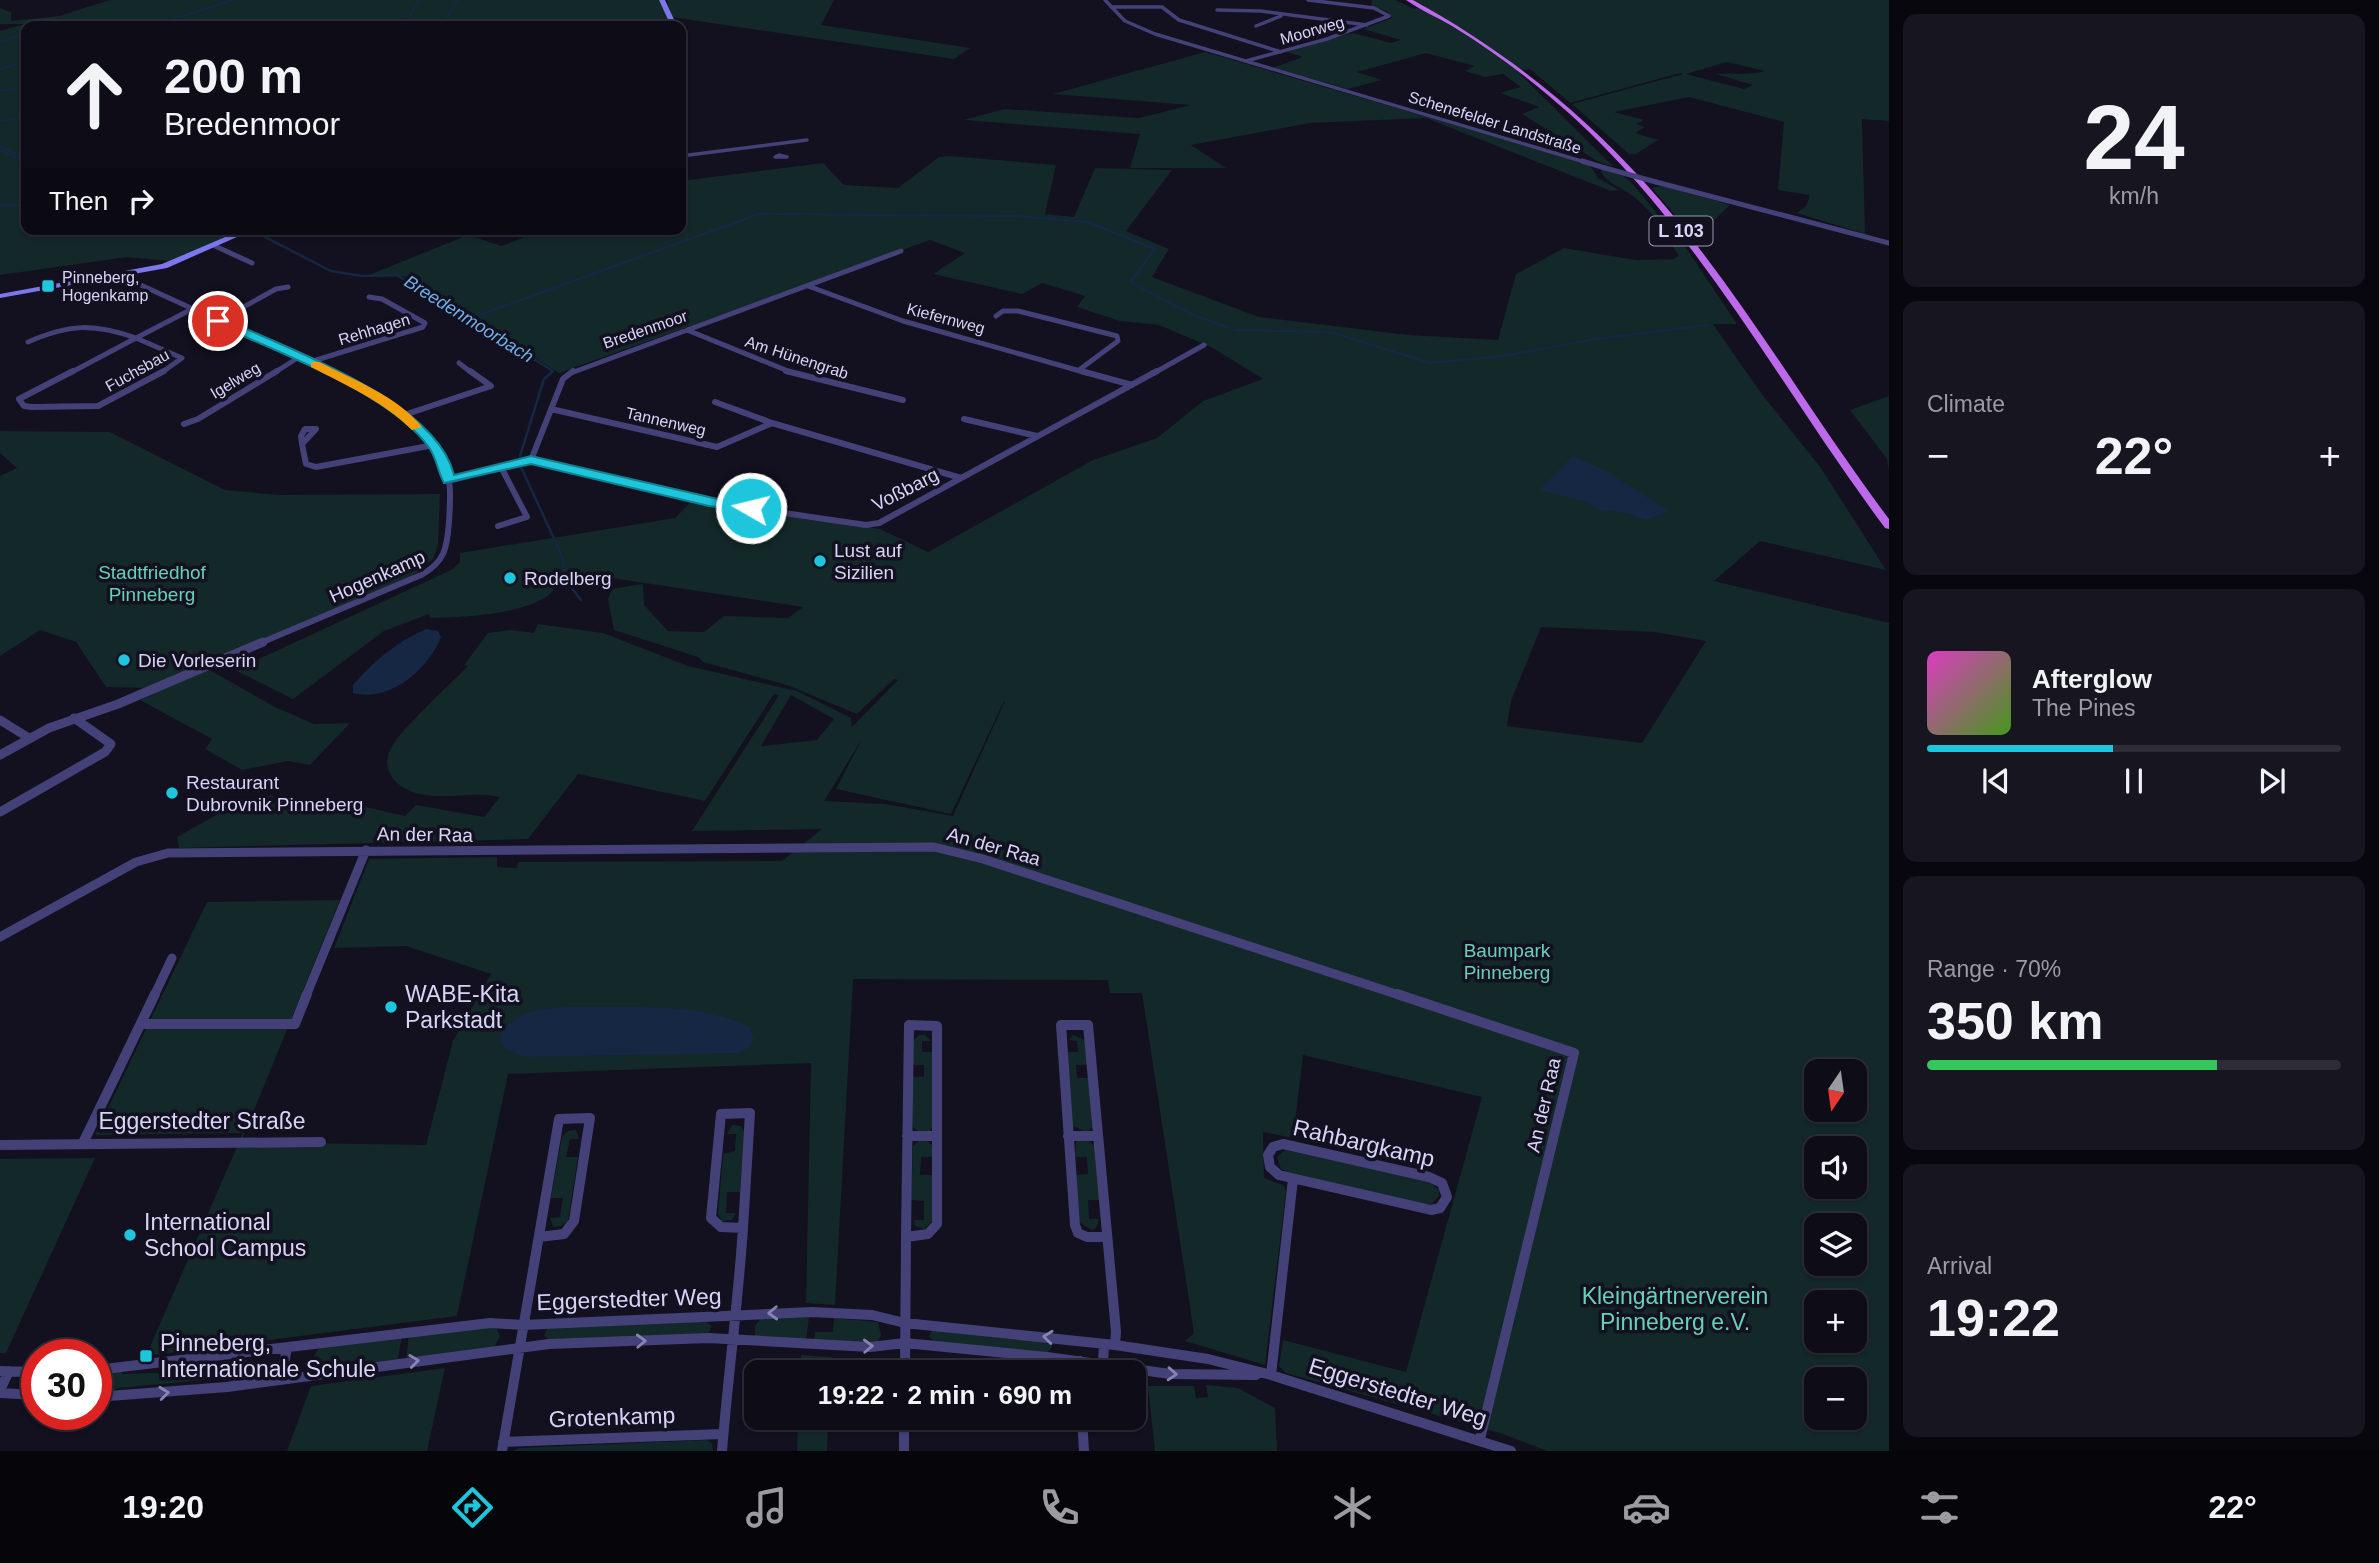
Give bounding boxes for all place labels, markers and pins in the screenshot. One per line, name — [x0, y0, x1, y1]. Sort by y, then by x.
place label: Pinneberg, Hogenkamp — [62, 269, 148, 304]
marker: Pinneberg, Hogenkamp — [40, 278, 56, 294]
pin — [188, 291, 248, 351]
place label: Lust auf Sizilien — [834, 540, 902, 583]
marker: Lust auf Sizilien — [812, 553, 828, 569]
place label: Rodelberg — [524, 568, 612, 589]
marker: Rodelberg — [502, 570, 518, 586]
place label: Die Vorleserin — [138, 650, 256, 671]
marker: Die Vorleserin — [116, 652, 132, 668]
place label: Restaurant Dubrovnik Pinneberg — [186, 772, 363, 815]
marker: Restaurant Dubrovnik Pinneberg — [164, 785, 180, 801]
place label: WABE-Kita Parkstadt — [405, 981, 519, 1033]
marker: WABE-Kita Parkstadt — [383, 999, 399, 1015]
place label: International School Campus — [144, 1209, 306, 1261]
marker: International School Campus — [122, 1227, 138, 1243]
place label: Pinneberg, Internationale Schule — [160, 1330, 376, 1382]
marker: Pinneberg, Internationale Schule — [138, 1348, 154, 1364]

